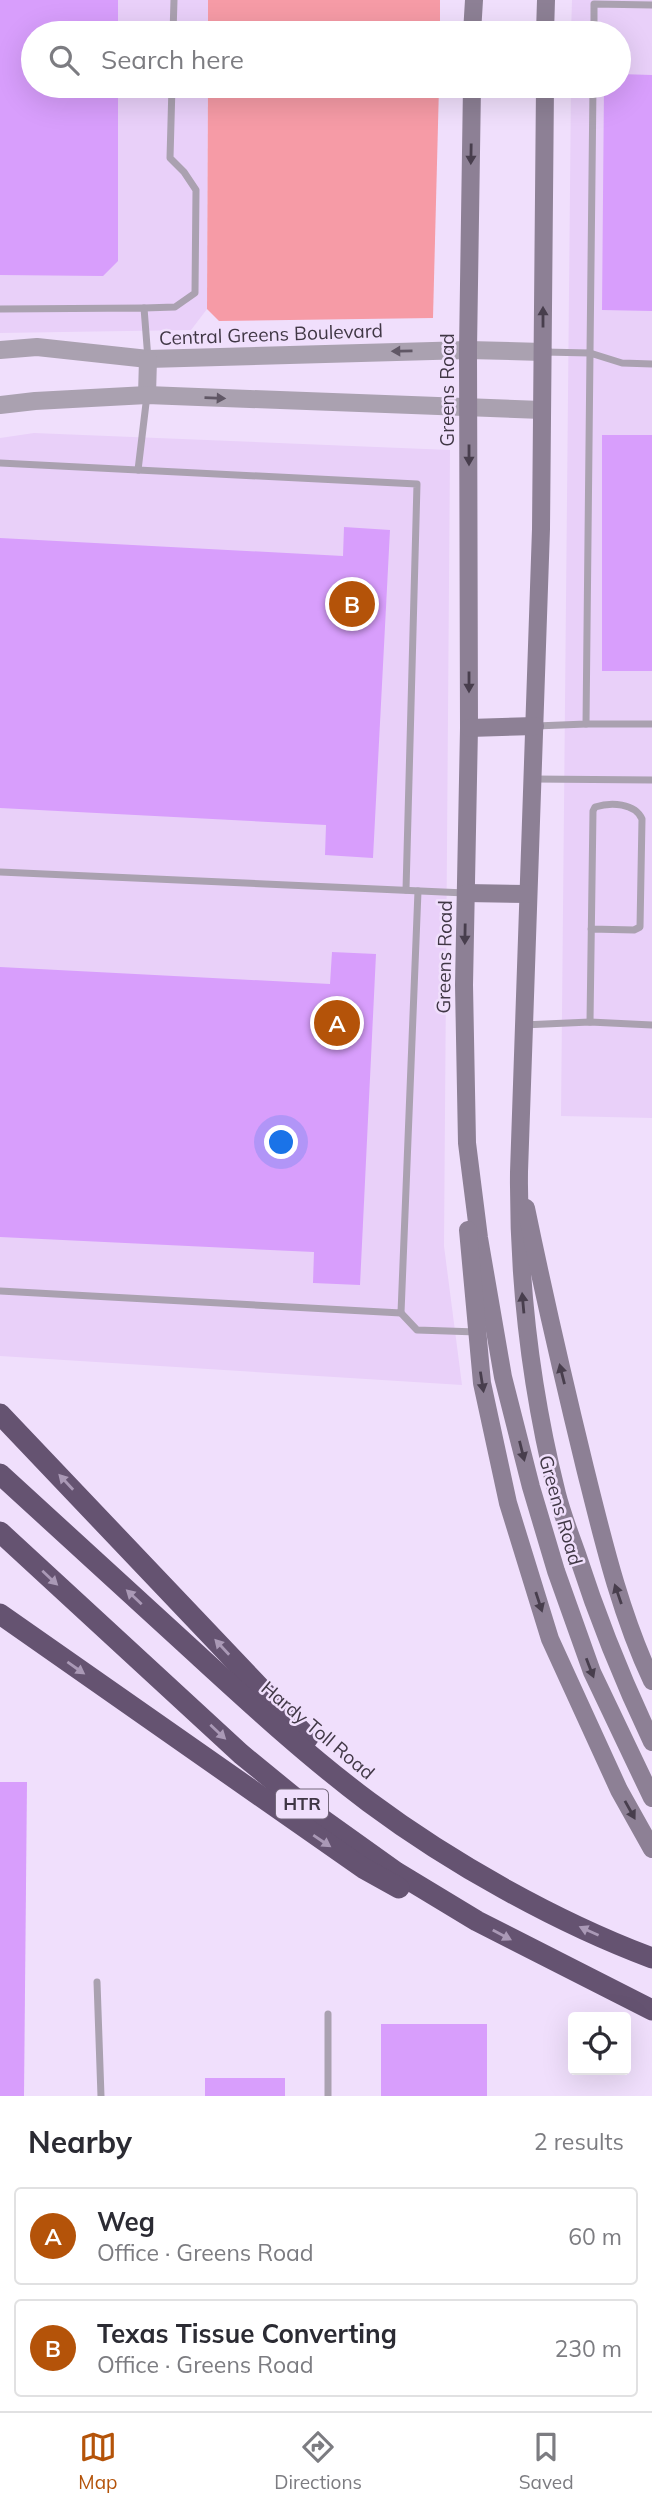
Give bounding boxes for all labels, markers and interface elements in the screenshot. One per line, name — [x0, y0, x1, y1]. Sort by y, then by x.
search box — [21, 21, 631, 98]
icon: search — [45, 41, 83, 79]
text: Search here — [101, 43, 244, 76]
one-way arrow — [465, 143, 477, 165]
one-way arrow — [537, 306, 549, 328]
street label: Central Greens Boulevard — [159, 318, 383, 350]
street label: Greens Road — [435, 333, 459, 447]
one-way arrow — [390, 345, 412, 357]
one-way arrow — [205, 392, 227, 403]
one-way arrow — [463, 444, 475, 466]
pin: B — [329, 578, 375, 630]
one-way arrow — [463, 672, 475, 694]
street label: Greens Road — [431, 900, 457, 1014]
one-way arrow — [459, 924, 471, 946]
pin: A — [314, 997, 360, 1049]
your location — [264, 1125, 298, 1159]
one-way arrow — [517, 1292, 528, 1314]
one-way arrow — [556, 1363, 567, 1385]
one-way arrow — [477, 1371, 488, 1393]
one-way arrow — [517, 1440, 528, 1462]
street label: Greens Road — [534, 1452, 588, 1568]
one-way arrow — [57, 1473, 74, 1490]
one-way arrow — [41, 1570, 58, 1586]
one-way arrow — [612, 1584, 623, 1605]
one-way arrow — [125, 1589, 143, 1605]
one-way arrow — [534, 1591, 544, 1612]
one-way arrow — [214, 1639, 230, 1656]
one-way arrow — [585, 1657, 596, 1678]
one-way arrow — [67, 1661, 85, 1675]
street label: Hardy Toll Road — [256, 1676, 380, 1784]
one-way arrow — [209, 1723, 226, 1739]
road number: HTR — [276, 1790, 328, 1818]
one-way arrow — [624, 1800, 636, 1819]
one-way arrow — [312, 1834, 332, 1847]
one-way arrow — [579, 1925, 600, 1936]
one-way arrow — [492, 1929, 512, 1941]
map controls — [568, 2012, 631, 2075]
button: locate — [568, 2012, 631, 2075]
text: Nearby — [28, 2123, 132, 2161]
text: 2 results — [534, 2127, 624, 2156]
text: Weg — [97, 2205, 155, 2238]
text: A — [44, 2222, 62, 2251]
text: 60 m — [568, 2222, 622, 2251]
text: Office · Greens Road — [97, 2238, 314, 2267]
text: Texas Tissue Converting — [97, 2317, 397, 2350]
text: B — [45, 2334, 61, 2363]
text: 230 m — [554, 2334, 622, 2363]
text: Office · Greens Road — [97, 2350, 314, 2379]
tab: Map — [78, 2428, 117, 2494]
tab: Directions — [274, 2428, 362, 2494]
tab: Saved — [519, 2428, 574, 2494]

